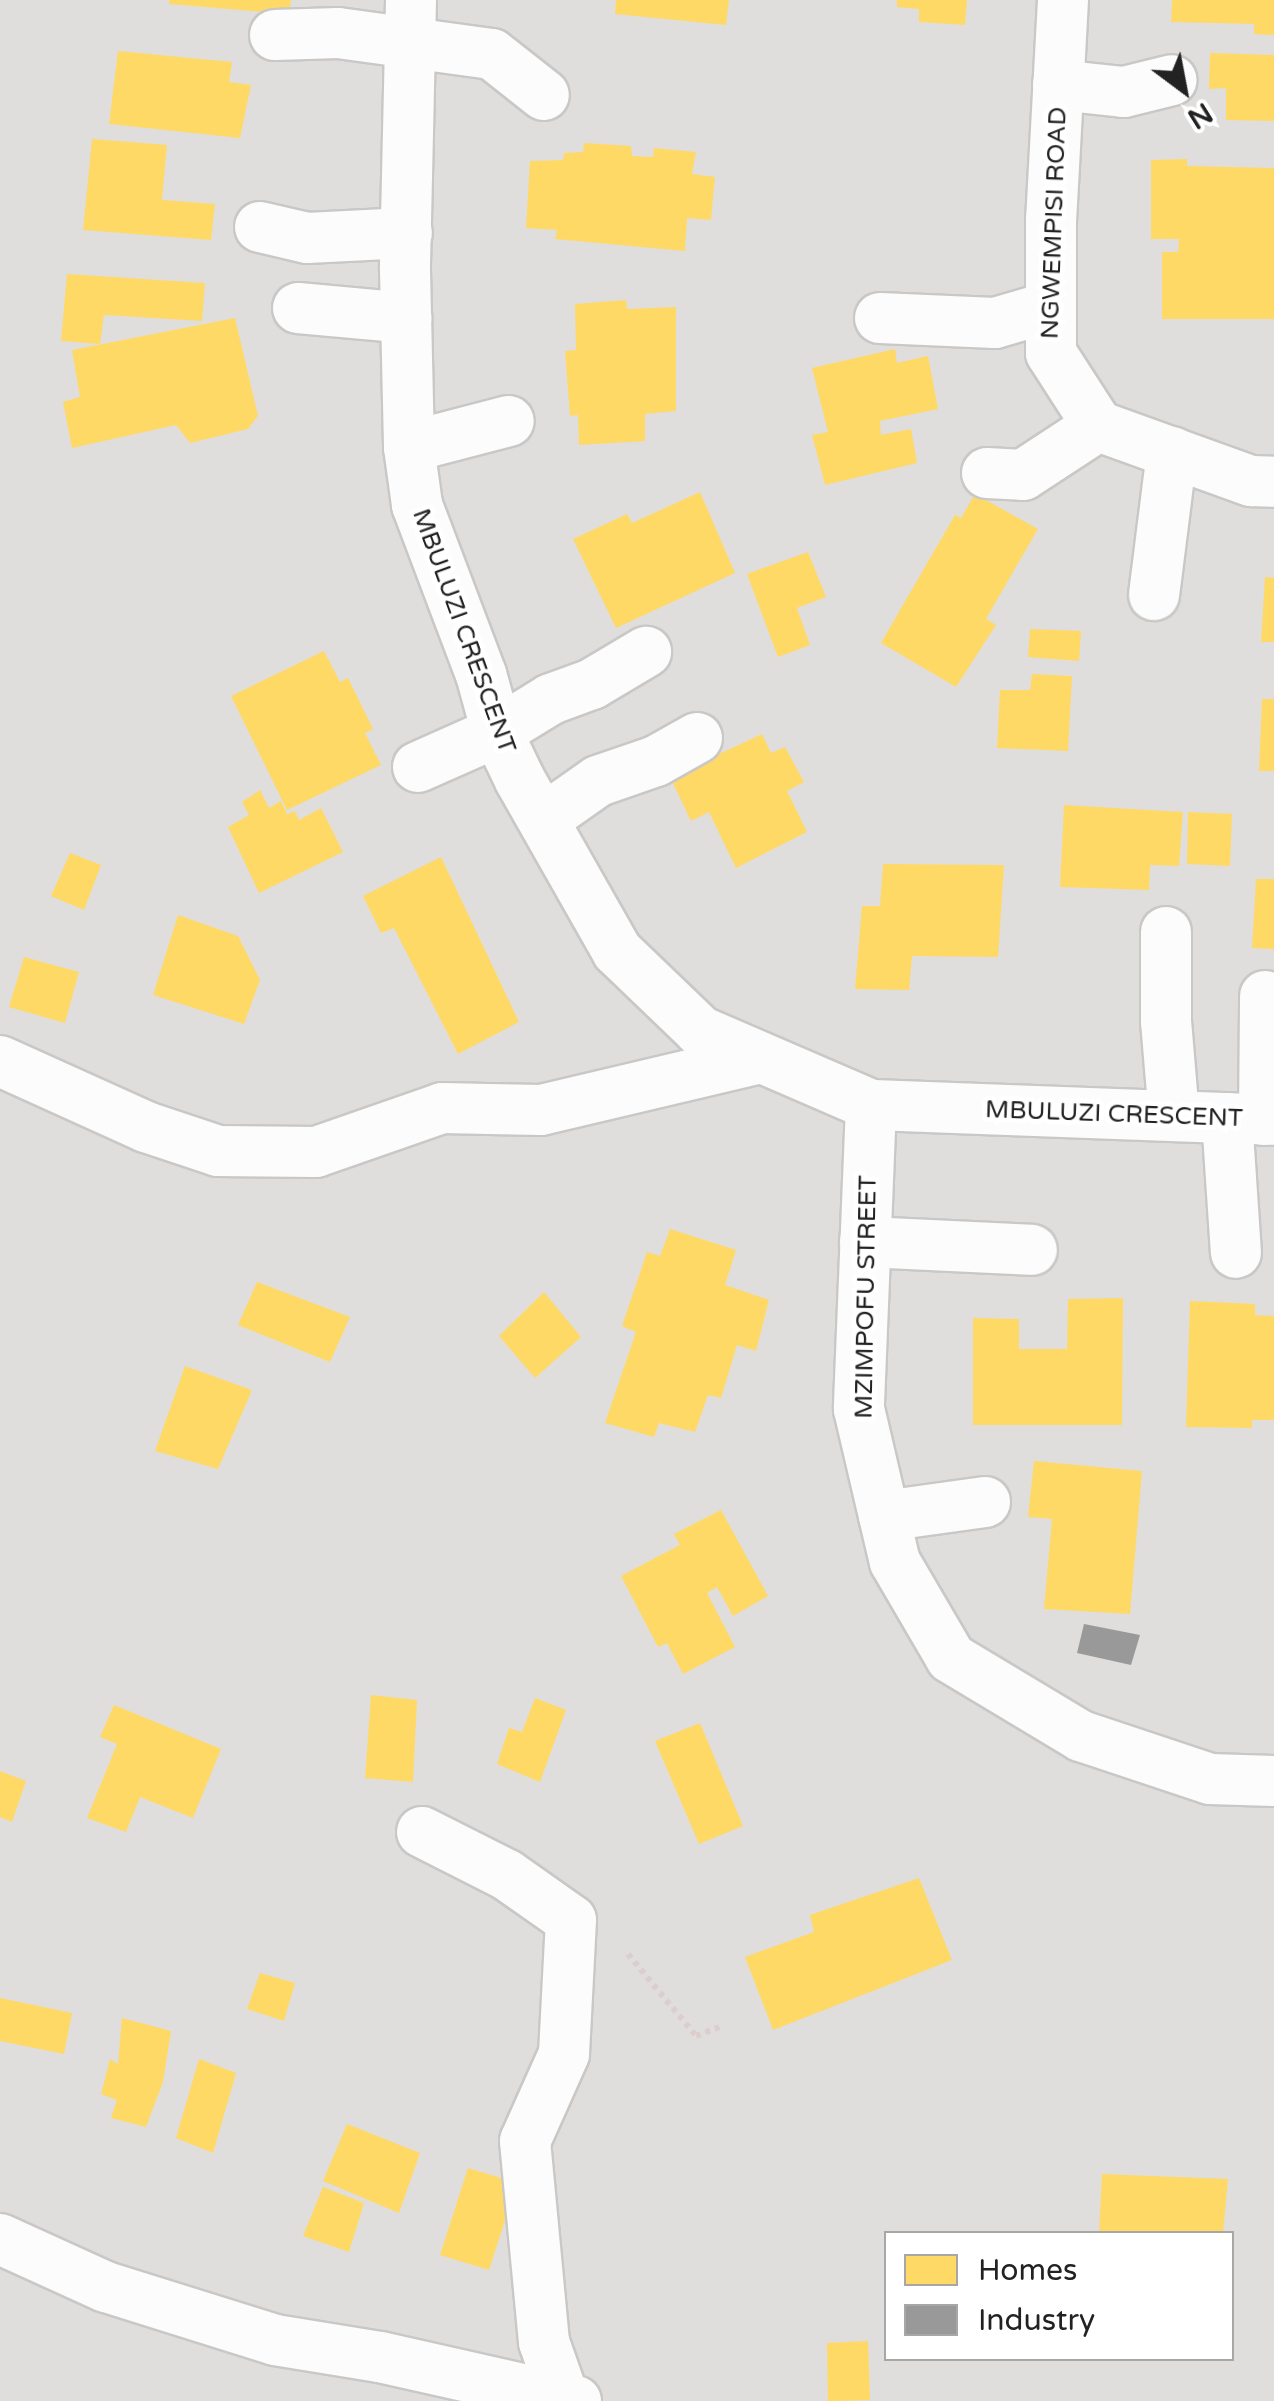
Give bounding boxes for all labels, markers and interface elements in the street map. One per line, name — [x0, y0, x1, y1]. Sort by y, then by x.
north arrow — [1134, 40, 1234, 140]
text: N — [1181, 95, 1218, 136]
street label: NGWEMPISI ROAD — [1035, 106, 1073, 340]
street label: MBULUZI CRESCENT — [406, 505, 522, 757]
street label: MBULUZI CRESCENT — [985, 1095, 1243, 1133]
street label: MZIMPOFU STREET — [849, 1175, 883, 1419]
legend — [884, 2231, 1234, 2361]
text: Homes — [978, 2252, 1077, 2289]
text: Industry — [978, 2302, 1095, 2339]

